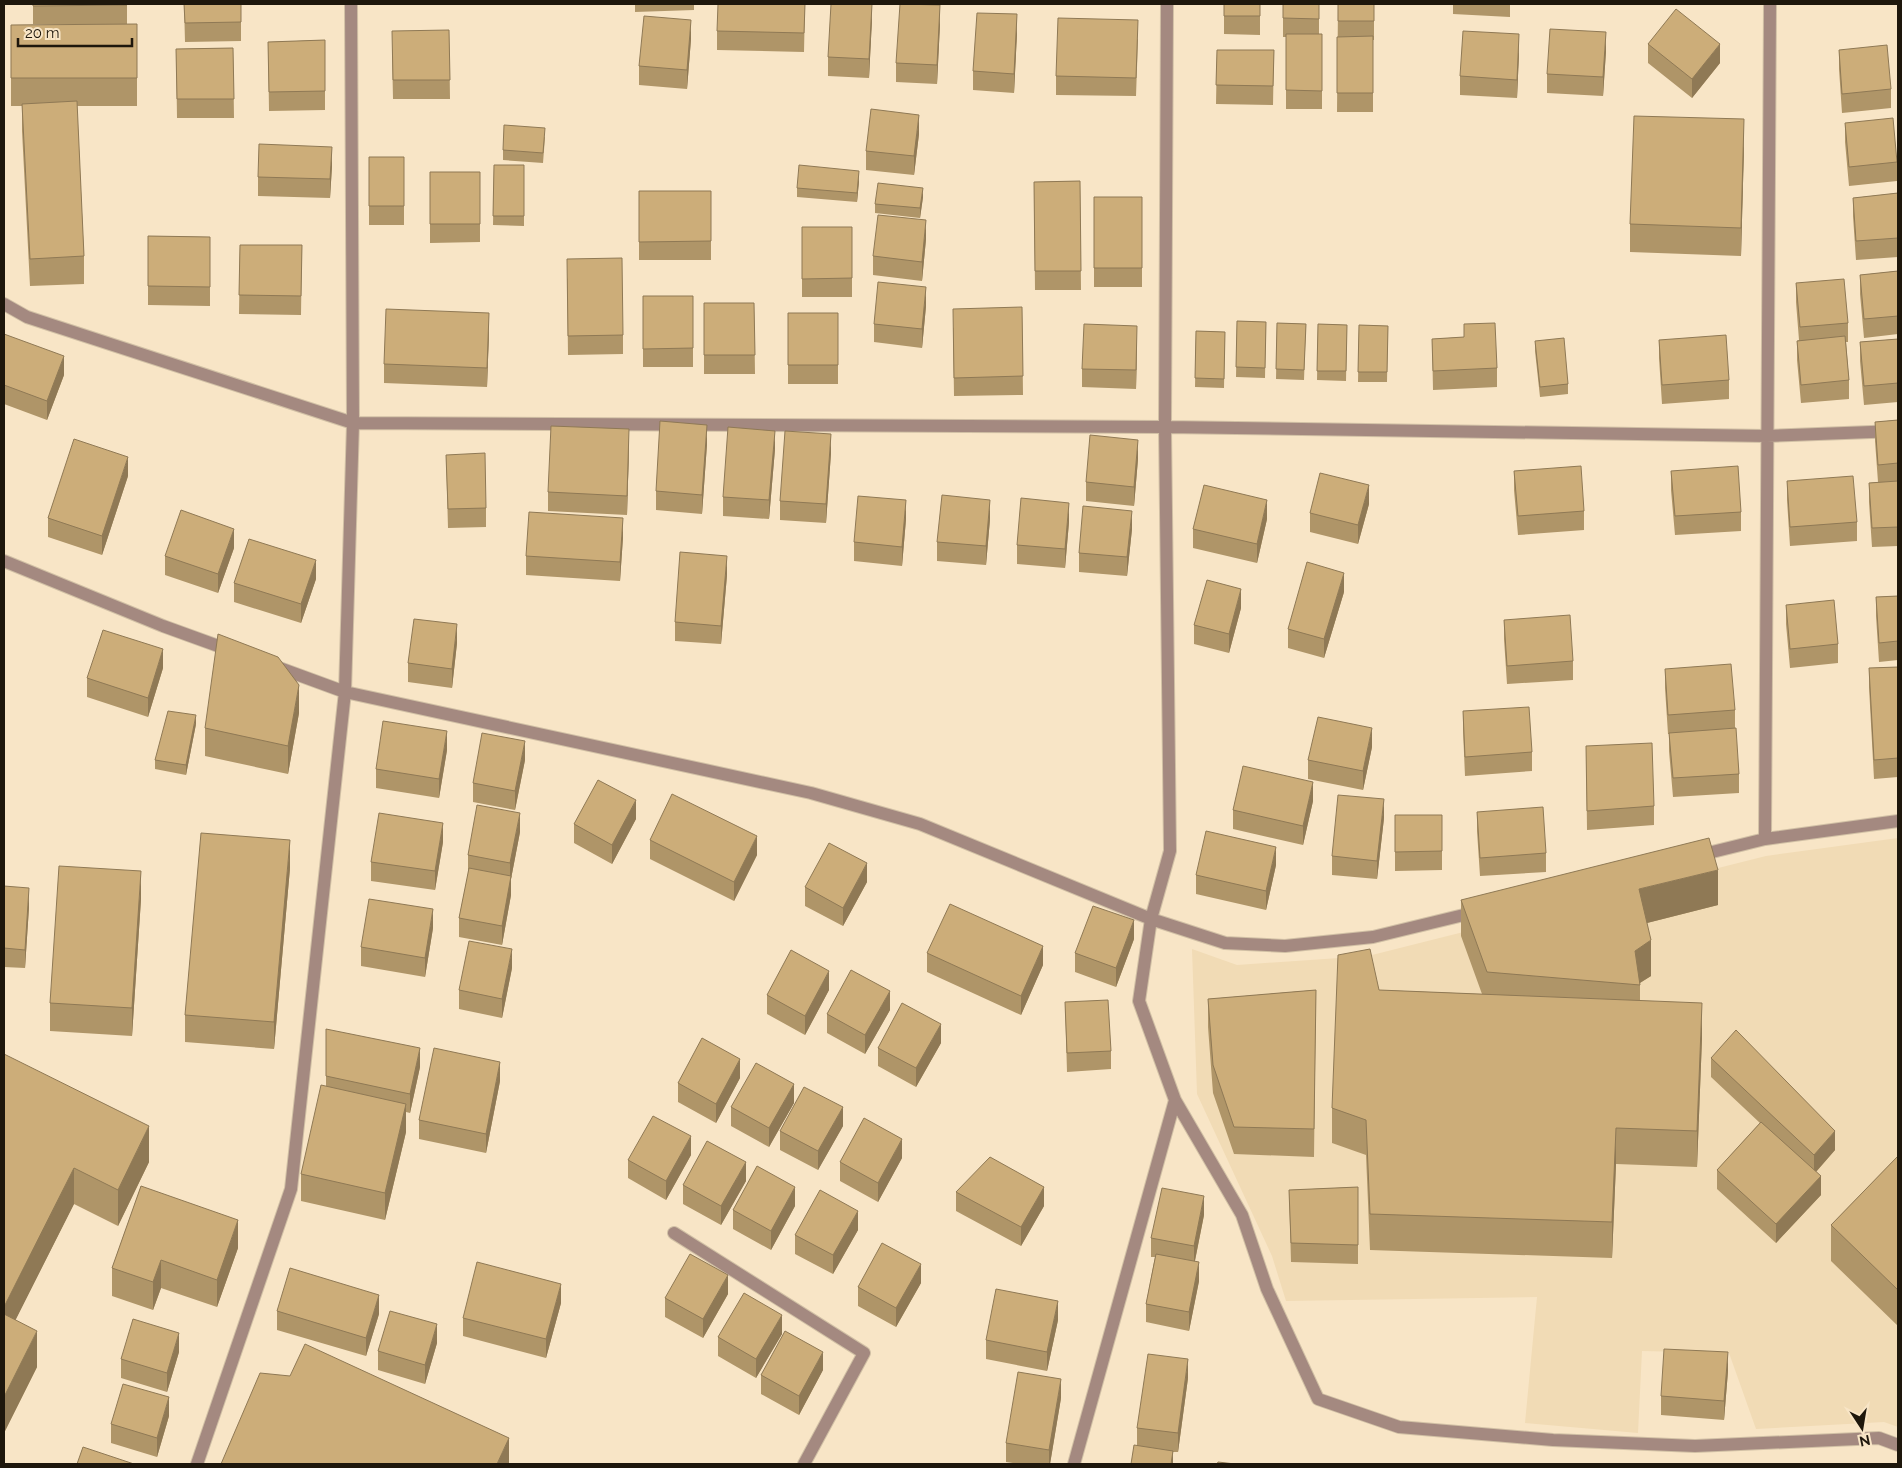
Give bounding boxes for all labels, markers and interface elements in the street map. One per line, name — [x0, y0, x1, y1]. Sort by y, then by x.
scale bar — [18, 15, 131, 47]
text: 20 m — [25, 24, 60, 42]
north arrow — [1837, 1403, 1887, 1453]
text: N — [1858, 1432, 1872, 1450]

